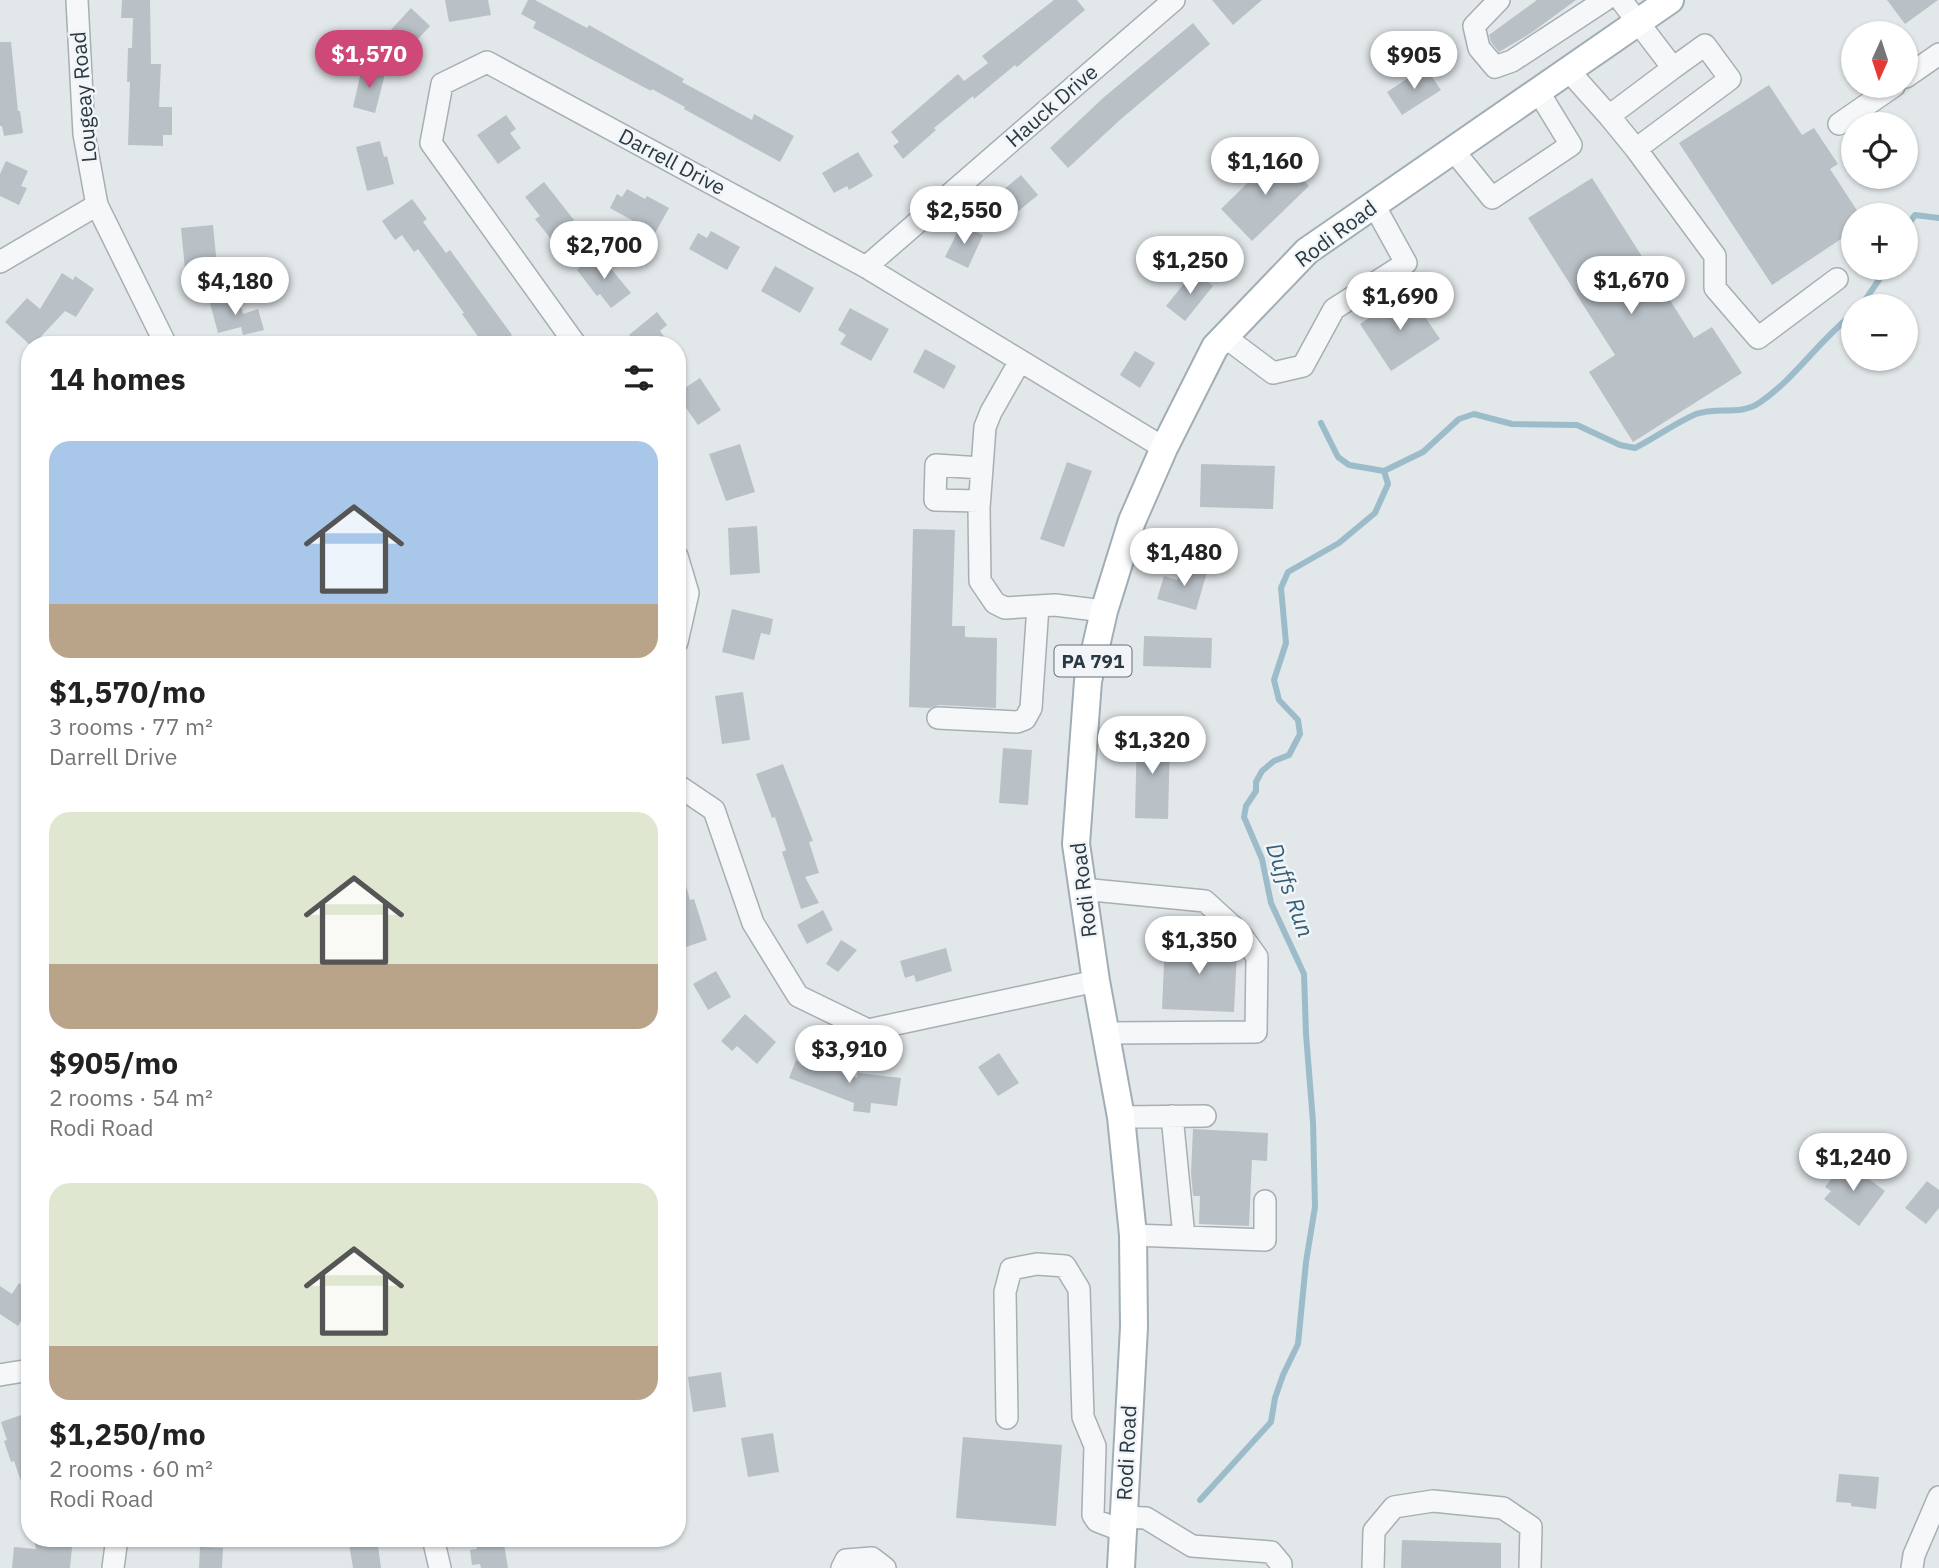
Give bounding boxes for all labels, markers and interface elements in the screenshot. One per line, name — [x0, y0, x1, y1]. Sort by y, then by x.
north arrow — [1841, 21, 1918, 98]
map controls — [1841, 21, 1918, 371]
street label: Lougeay Road — [63, 30, 103, 164]
pin: $1,570 — [312, 31, 426, 90]
pin: $905 — [1373, 32, 1455, 91]
text: $1,570 — [331, 38, 407, 68]
text: $905 — [1386, 39, 1442, 69]
street label: Hauck Drive — [999, 58, 1103, 153]
button: locate — [1841, 112, 1918, 189]
street label: Darrell Drive — [614, 121, 731, 201]
pin: $1,160 — [1208, 138, 1322, 197]
text: $1,160 — [1227, 145, 1303, 175]
pin: $2,550 — [907, 187, 1021, 246]
street label: Rodi Road — [1289, 193, 1382, 273]
text: $2,550 — [926, 194, 1002, 224]
button: + — [1841, 203, 1918, 280]
pin: $2,700 — [547, 222, 661, 281]
text: $2,700 — [566, 229, 642, 259]
pin: $1,250 — [1133, 236, 1247, 296]
text: $1,250 — [1152, 244, 1228, 274]
pin: $1,670 — [1574, 256, 1688, 316]
pin: $4,180 — [178, 258, 292, 317]
text: $1,670 — [1593, 264, 1669, 294]
text: $4,180 — [197, 265, 273, 295]
pin: $1,690 — [1343, 272, 1457, 332]
text: $1,690 — [1362, 280, 1438, 310]
button: − — [1841, 294, 1918, 371]
text: 14 homes — [49, 359, 186, 398]
icon: filters — [620, 359, 658, 397]
icon: home — [291, 486, 417, 612]
pin: $1,480 — [1127, 528, 1241, 588]
text: $1,480 — [1146, 536, 1222, 566]
road number: PA 791 — [1054, 646, 1132, 676]
text: $1,570/mo — [49, 672, 206, 711]
text: 3 rooms · 77 m² — [49, 711, 213, 741]
pin: $1,320 — [1095, 716, 1209, 776]
text: $1,320 — [1114, 724, 1190, 754]
text: Darrell Drive — [49, 741, 177, 771]
water label: Duffs Run — [1260, 838, 1322, 941]
street label: Rodi Road — [1063, 841, 1103, 939]
icon: home — [291, 857, 417, 983]
pin: $1,350 — [1142, 916, 1256, 976]
text: $1,350 — [1161, 924, 1237, 954]
pin: $3,910 — [792, 1026, 906, 1085]
text: $3,910 — [811, 1033, 887, 1063]
text: $905/mo — [49, 1043, 178, 1082]
text: 2 rooms · 54 m² — [49, 1082, 213, 1112]
text: Rodi Road — [49, 1112, 154, 1142]
pin: $1,240 — [1796, 1134, 1910, 1193]
text: $1,240 — [1815, 1141, 1891, 1171]
icon: home — [291, 1228, 417, 1354]
street label: Rodi Road — [1110, 1404, 1142, 1501]
text: $1,250/mo — [49, 1414, 206, 1453]
text: 2 rooms · 60 m² — [49, 1453, 213, 1483]
text: Rodi Road — [49, 1483, 154, 1513]

